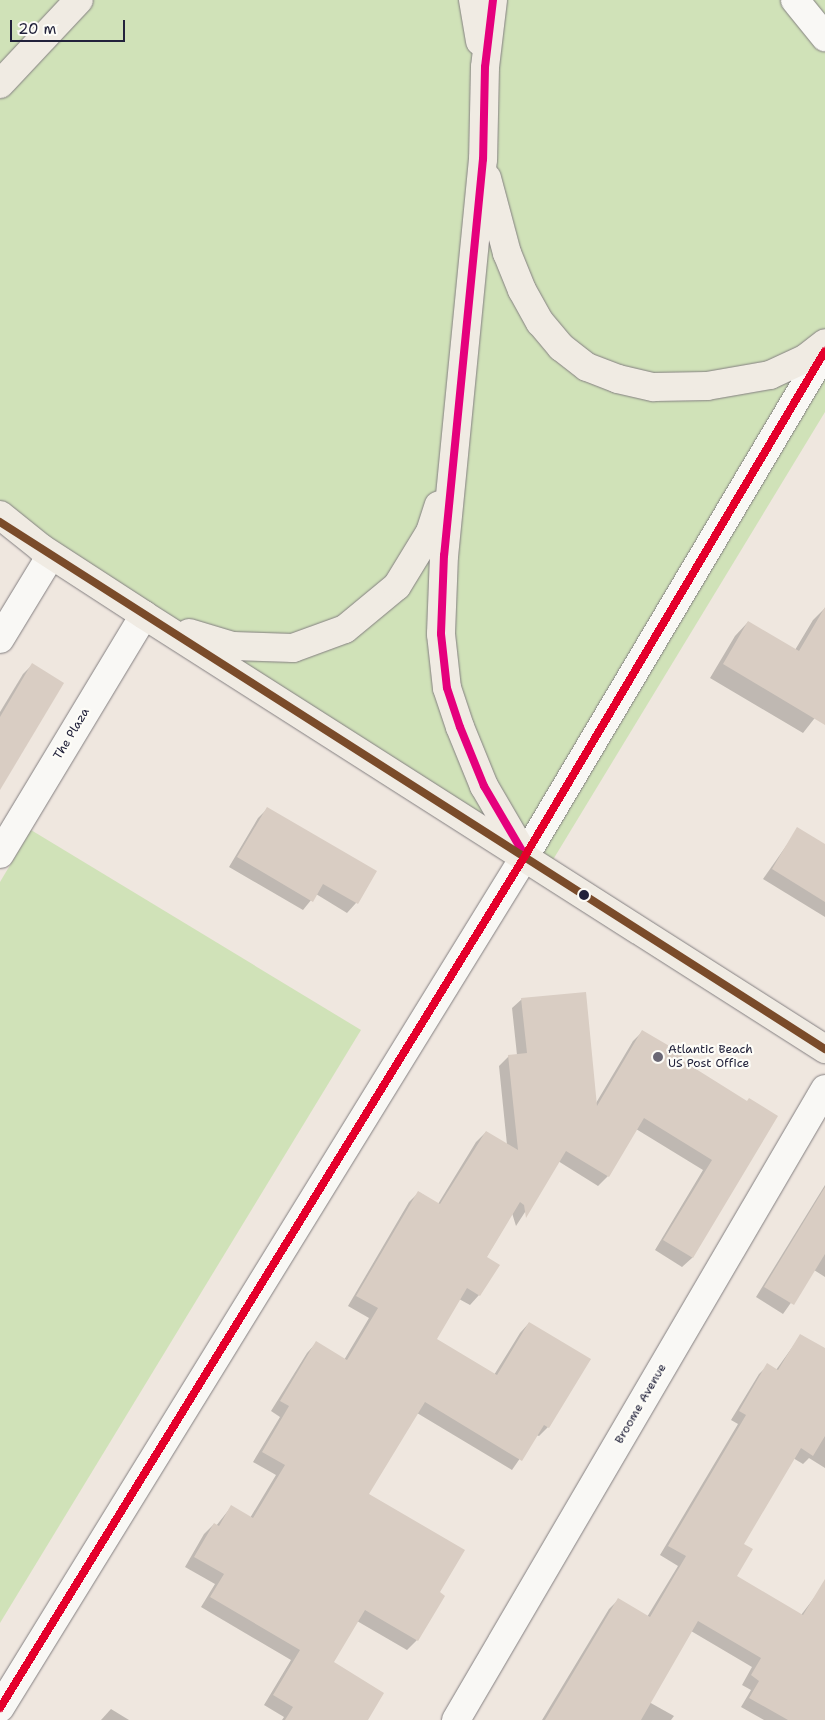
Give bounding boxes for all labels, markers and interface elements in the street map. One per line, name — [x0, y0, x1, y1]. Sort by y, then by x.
scale bar — [12, 10, 128, 42]
text: 20 m — [18, 19, 57, 39]
street label: The Plaza — [51, 706, 93, 762]
unlabelled marker — [579, 890, 589, 900]
place label: Atlantic Beach US Post Office — [668, 1043, 753, 1071]
marker: Atlantic Beach US Post Office — [652, 1051, 664, 1063]
street label: Broome Avenue — [612, 1361, 670, 1447]

